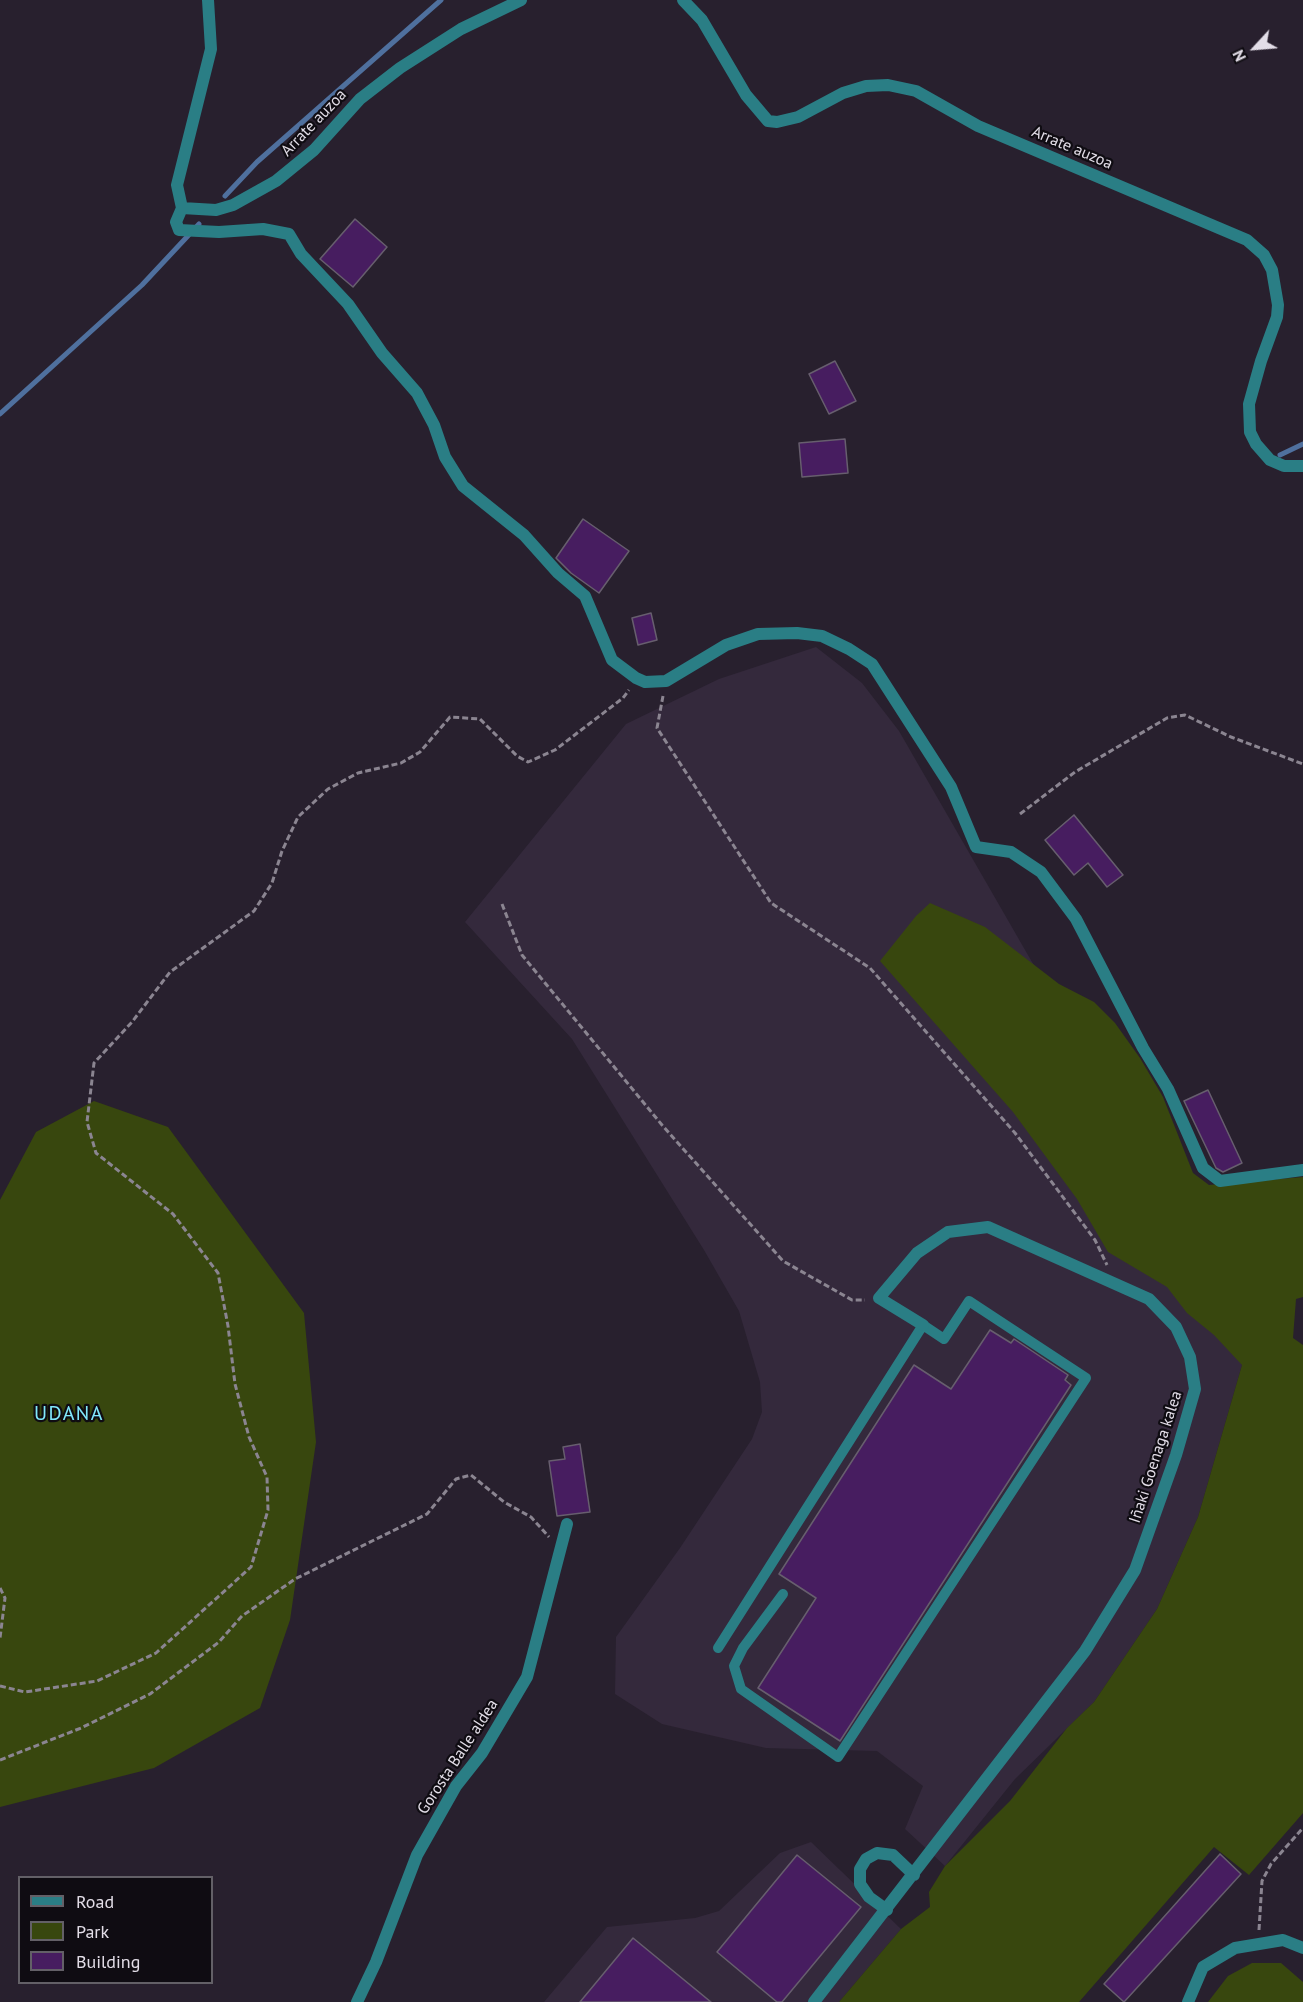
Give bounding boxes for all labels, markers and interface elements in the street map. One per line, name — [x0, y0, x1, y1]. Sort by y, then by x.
north arrow — [1225, 18, 1285, 78]
text: N — [1228, 47, 1250, 65]
street label: Arrate auzoa — [277, 85, 351, 161]
street label: Arrate auzoa — [1029, 122, 1115, 174]
street label: Iñaki Goenaga kalea — [1126, 1388, 1186, 1526]
district label: UDANA — [34, 1402, 104, 1426]
street label: Gorosta Balle aldea — [414, 1696, 502, 1818]
legend — [18, 1876, 213, 1984]
text: Road — [76, 1890, 114, 1913]
text: Park — [76, 1920, 109, 1943]
text: Building — [76, 1950, 140, 1973]

